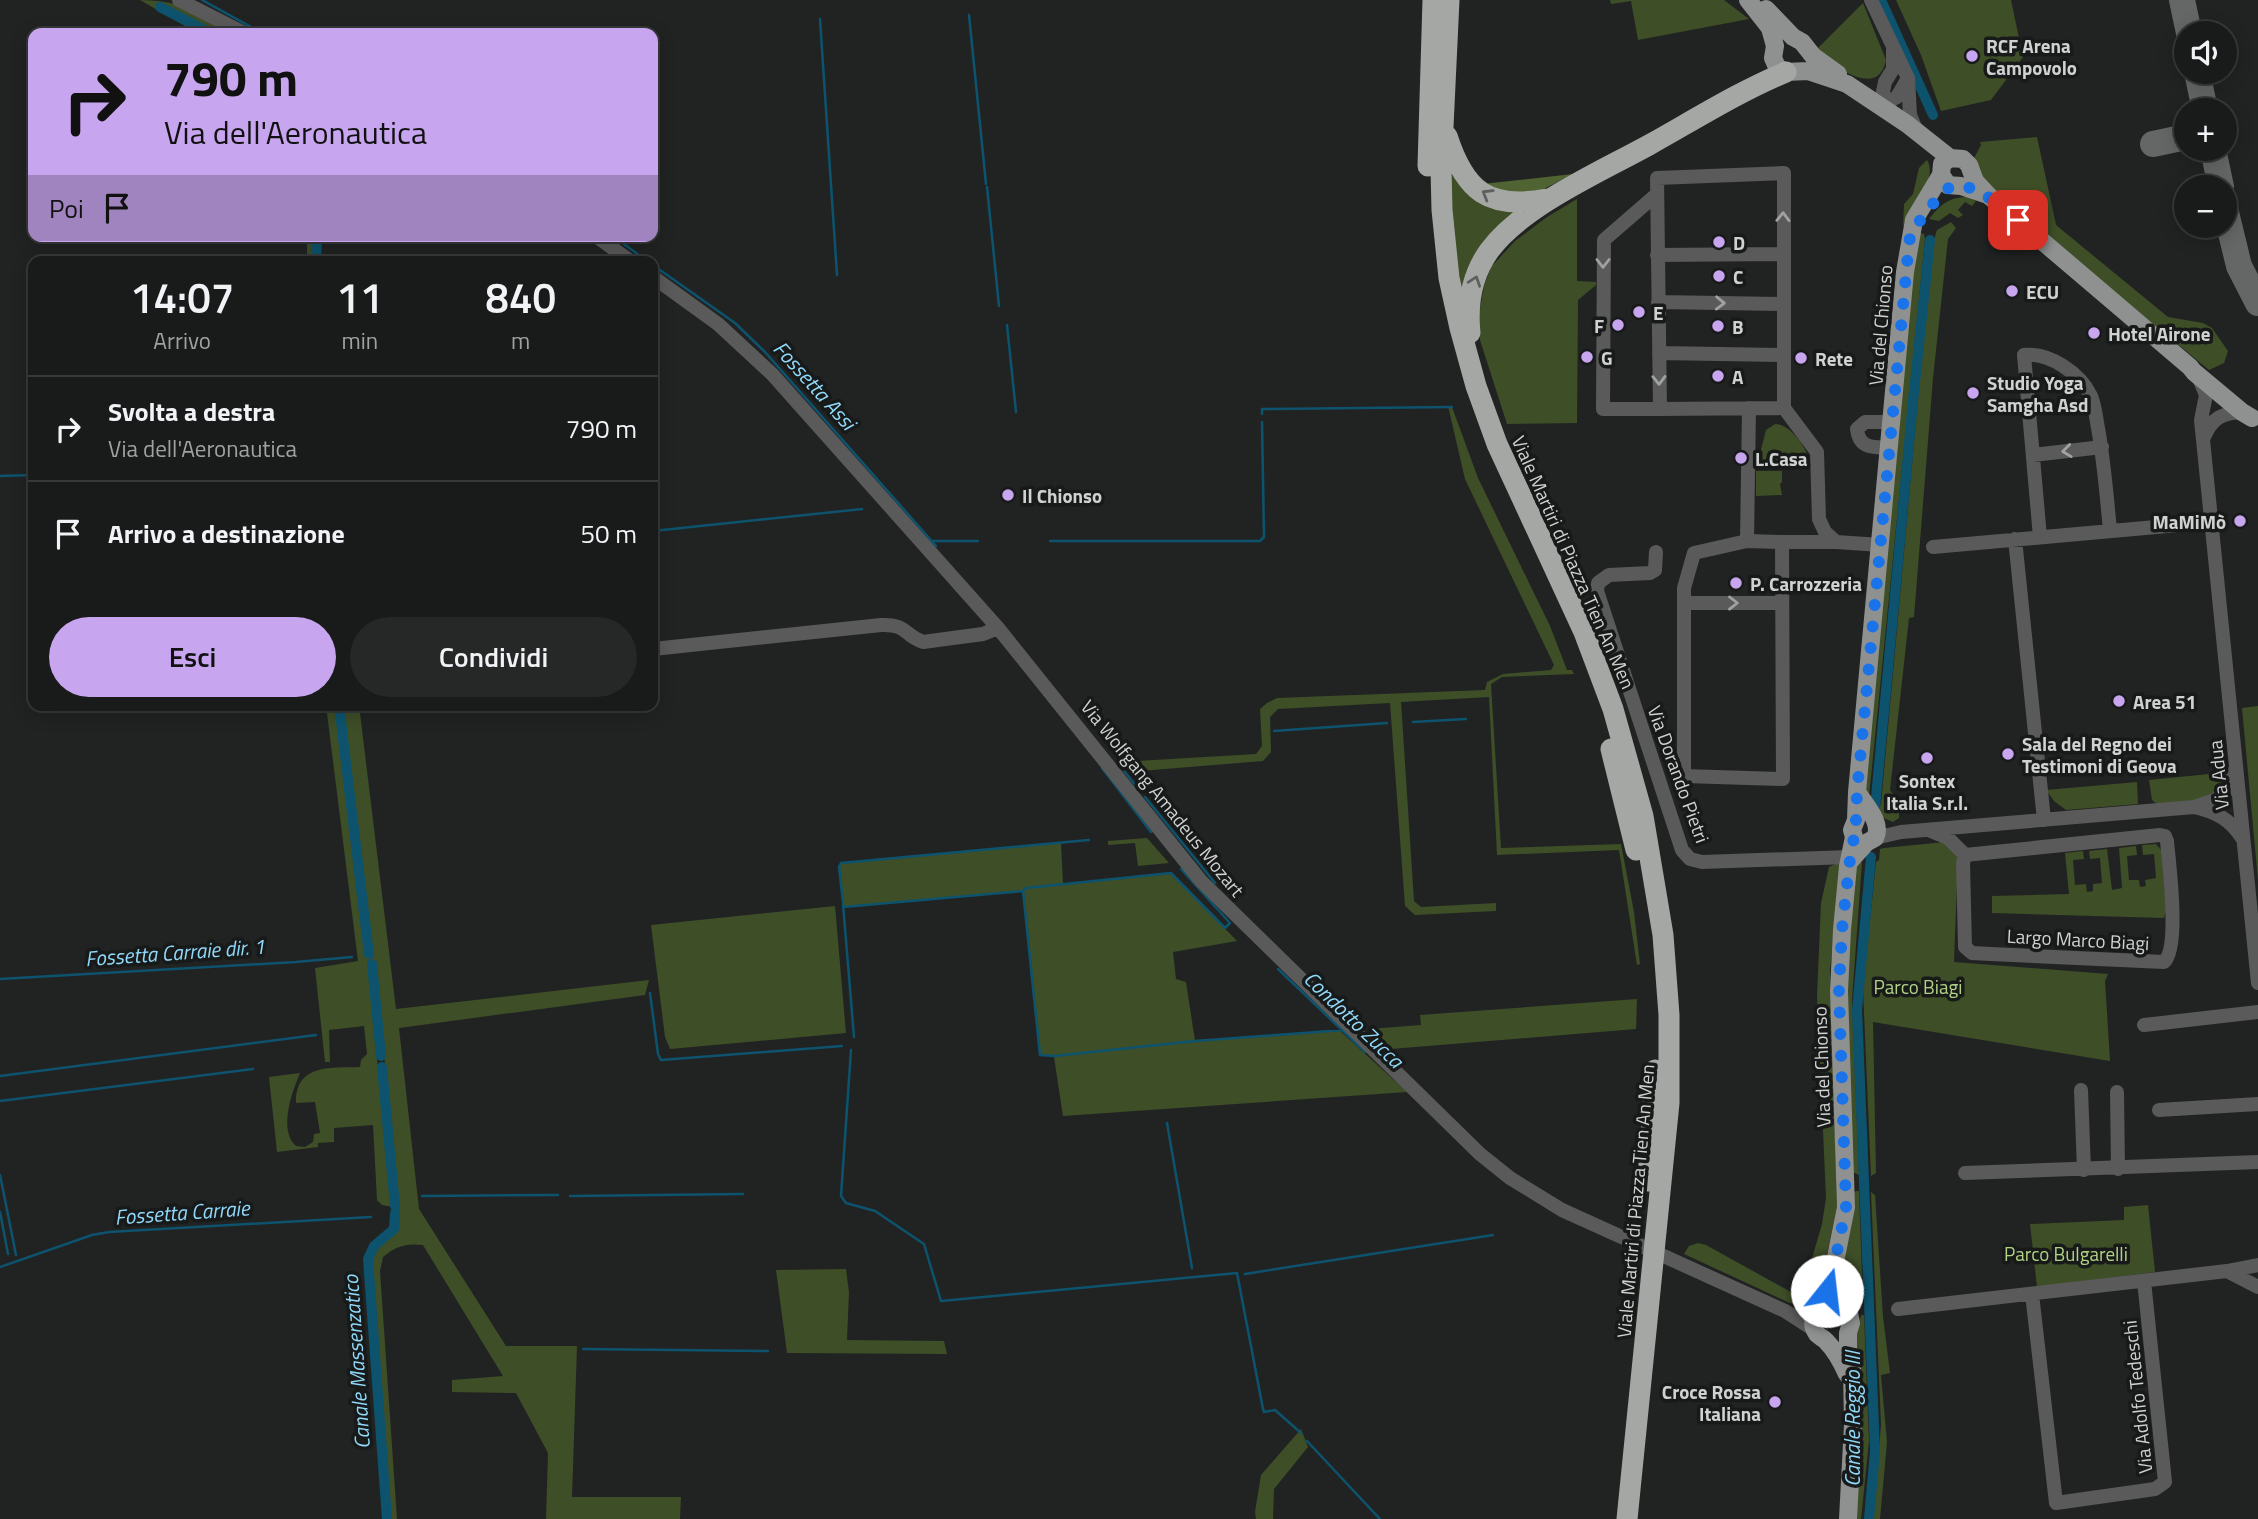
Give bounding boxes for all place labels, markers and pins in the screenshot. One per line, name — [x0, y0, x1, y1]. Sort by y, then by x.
place label: RCF Arena Campovolo — [1986, 31, 2077, 82]
marker: RCF Arena Campovolo — [1964, 48, 1980, 64]
pin — [1988, 190, 2048, 250]
place label: D — [1733, 228, 1745, 257]
marker: D — [1711, 234, 1727, 250]
place label: C — [1733, 262, 1743, 291]
marker: C — [1711, 268, 1727, 284]
place label: ECU — [2026, 277, 2059, 306]
marker: ECU — [2004, 283, 2020, 299]
place label: E — [1653, 298, 1664, 327]
marker: E — [1631, 304, 1647, 320]
place label: F — [1594, 311, 1604, 340]
place label: B — [1732, 312, 1744, 341]
marker: F — [1610, 317, 1626, 333]
marker: B — [1710, 318, 1726, 334]
place label: Hotel Airone — [2108, 319, 2211, 348]
marker: Hotel Airone — [2086, 325, 2102, 341]
place label: G — [1601, 343, 1613, 372]
place label: Rete — [1815, 344, 1853, 373]
marker: G — [1579, 349, 1595, 365]
marker: Rete — [1793, 350, 1809, 366]
place label: A — [1732, 362, 1744, 391]
marker: A — [1710, 368, 1726, 384]
place label: Studio Yoga Samgha Asd — [1987, 368, 2088, 419]
marker: Studio Yoga Samgha Asd — [1965, 385, 1981, 401]
place label: L.Casa — [1755, 444, 1808, 473]
marker: L.Casa — [1733, 450, 1749, 466]
place label: Il Chionso — [1022, 481, 1102, 510]
marker: Il Chionso — [1000, 487, 1016, 503]
place label: MaMiMò — [2152, 507, 2226, 536]
marker: MaMiMò — [2232, 513, 2248, 529]
place label: P. Carrozzeria — [1750, 569, 1862, 598]
marker: P. Carrozzeria — [1728, 575, 1744, 591]
place label: Area 51 — [2133, 687, 2196, 716]
marker: Area 51 — [2111, 693, 2127, 709]
place label: Sala del Regno dei Testimoni di Geova — [2022, 729, 2177, 780]
marker: Sala del Regno dei Testimoni di Geova — [2000, 746, 2016, 762]
marker: Sontex Italia S.r.l. — [1919, 750, 1935, 766]
place label: Sontex Italia S.r.l. — [1886, 766, 1968, 817]
place label: Croce Rossa Italiana — [1662, 1377, 1761, 1428]
marker: Croce Rossa Italiana — [1767, 1394, 1783, 1410]

